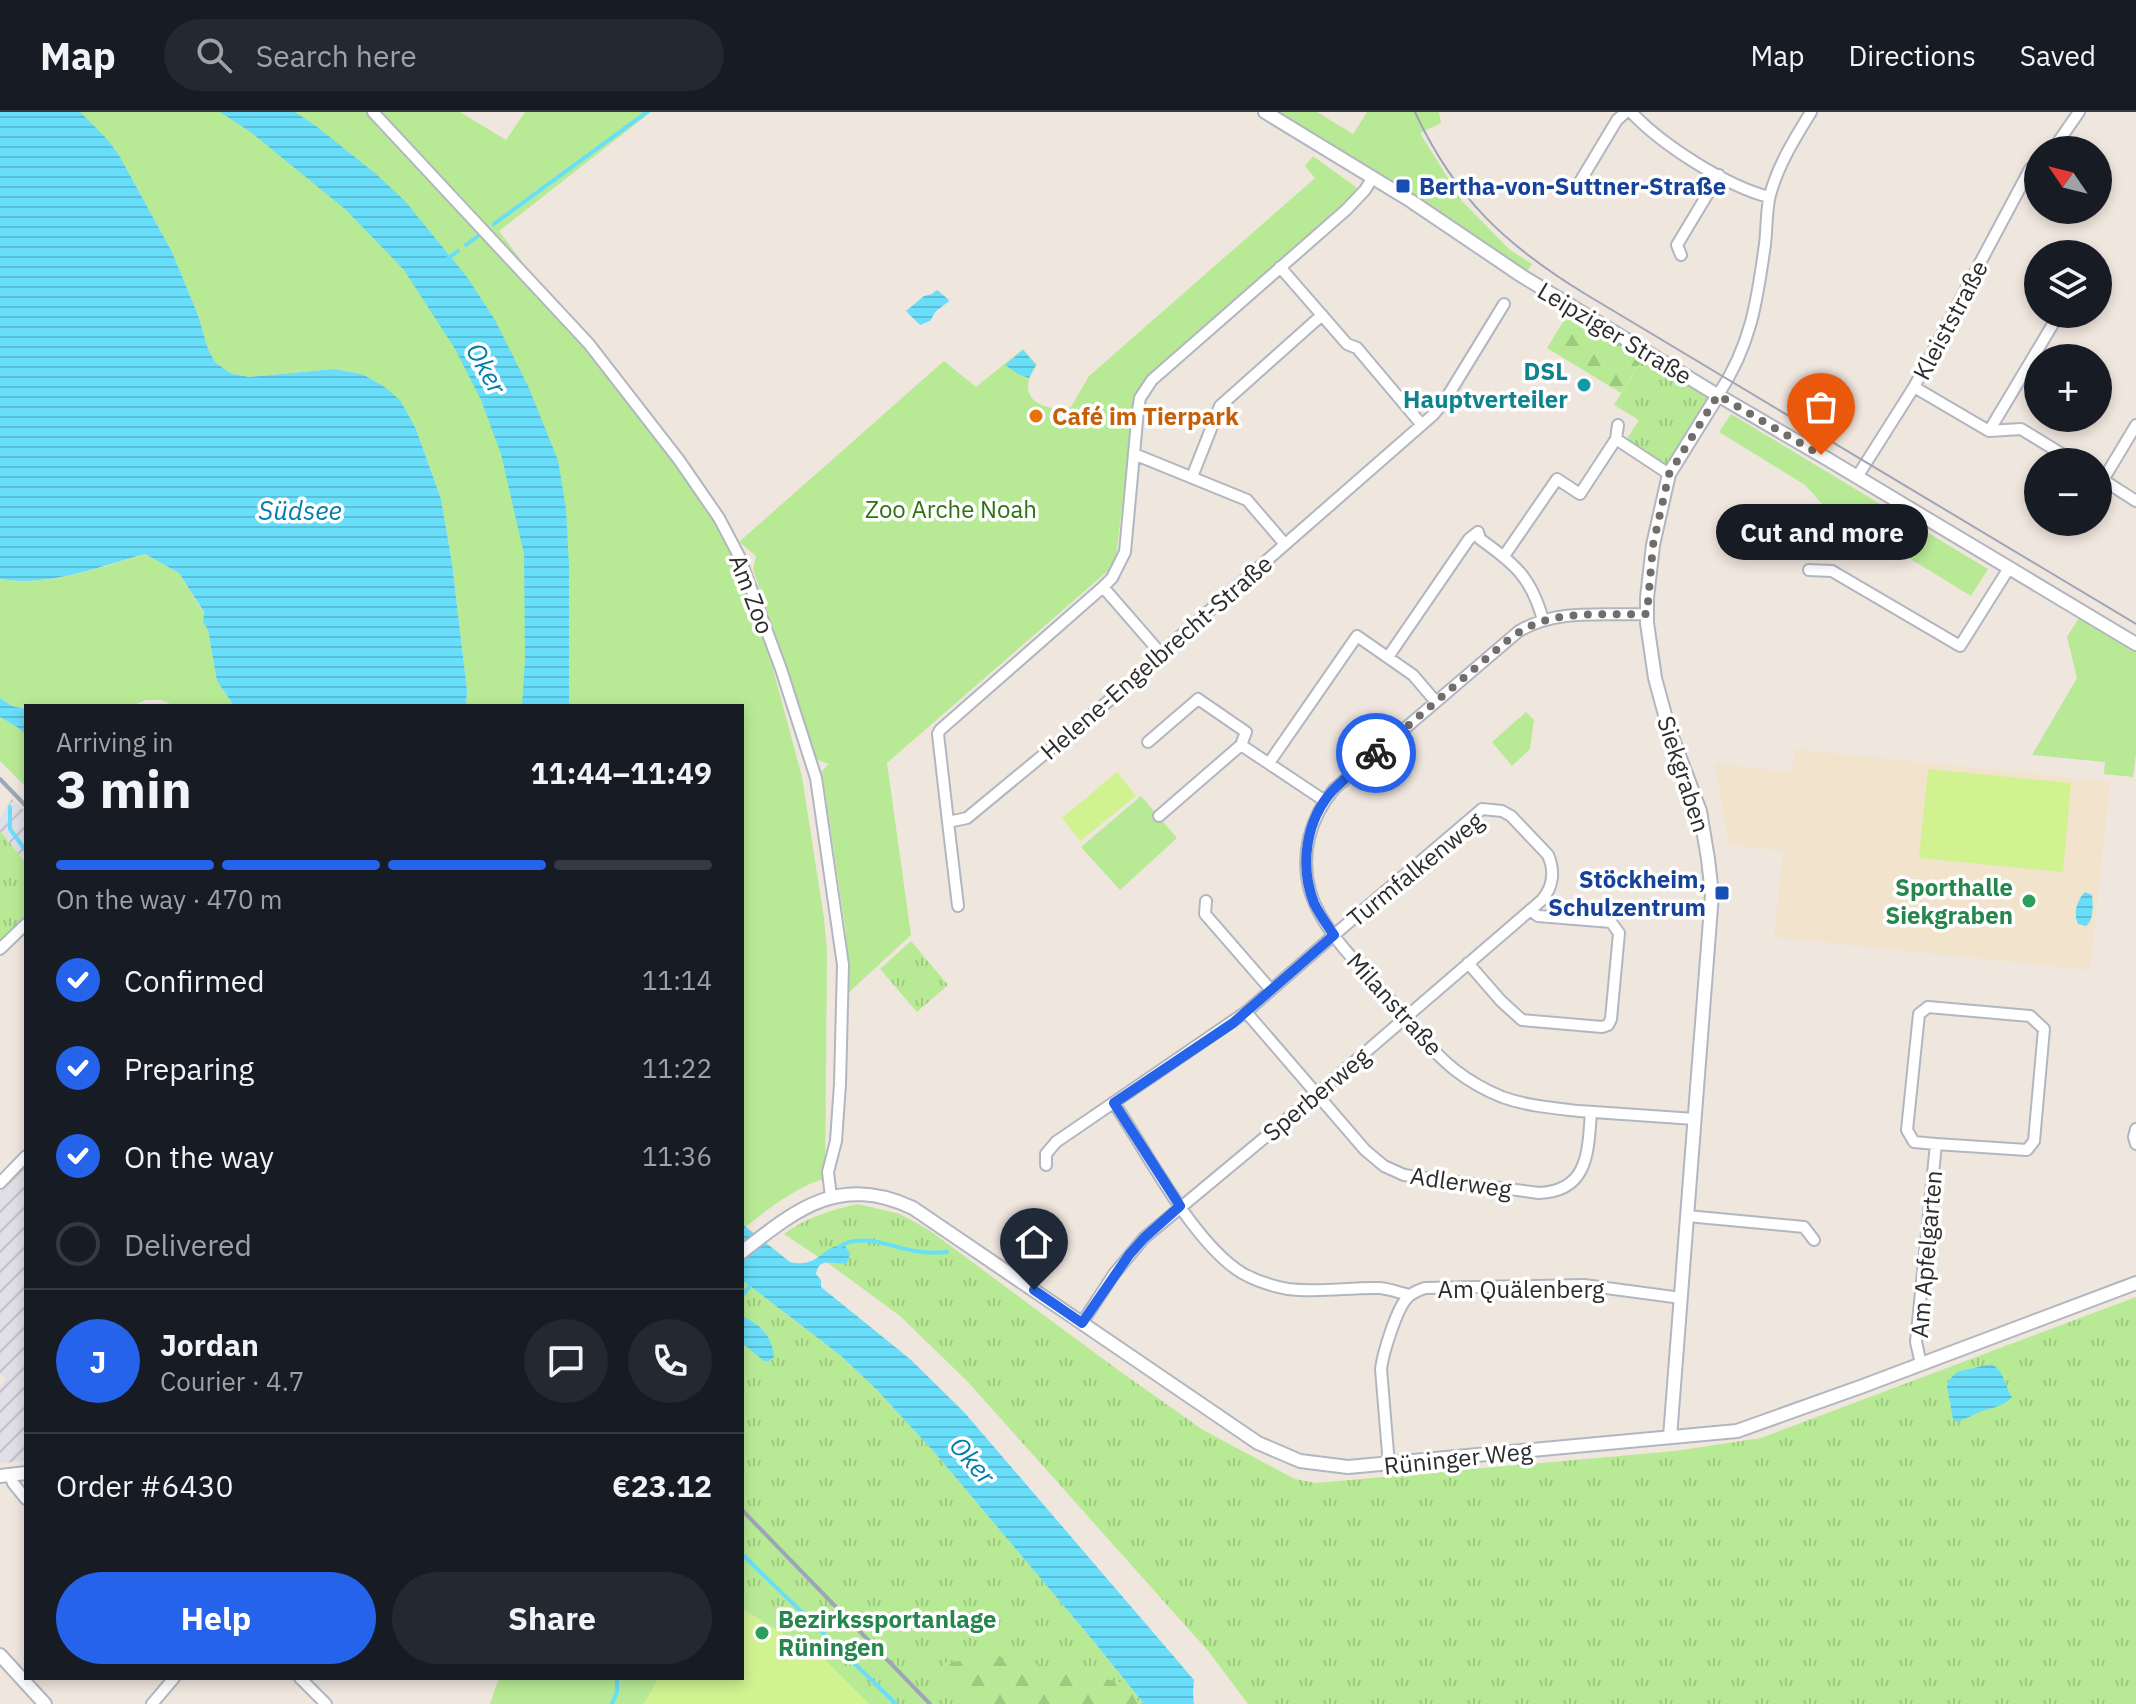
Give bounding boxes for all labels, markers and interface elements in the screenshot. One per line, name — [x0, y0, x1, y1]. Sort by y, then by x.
search box — [164, 19, 724, 91]
text: Map — [40, 31, 116, 80]
icon: search — [192, 33, 236, 77]
text: Search here — [256, 36, 417, 75]
text: Map — [1750, 37, 1804, 74]
text: Directions — [1848, 37, 1976, 74]
text: Saved — [2020, 37, 2096, 74]
north arrow — [2024, 136, 2112, 224]
map controls — [2024, 136, 2112, 536]
place label: Bertha-von-Suttner-Straße — [1419, 170, 1726, 202]
marker: Bertha-von-Suttner-Straße — [1394, 177, 1412, 195]
button: layers — [2024, 240, 2112, 328]
street label: Kleiststraße — [1905, 255, 1995, 385]
street label: Leipziger Straße — [1532, 274, 1698, 392]
water label: Oker — [459, 336, 516, 401]
button: + — [2024, 344, 2112, 432]
place label: DSL Hauptverteiler — [1403, 355, 1568, 415]
pin — [1787, 373, 1855, 455]
marker: DSL Hauptverteiler — [1575, 376, 1593, 394]
icon: bag — [1799, 385, 1843, 429]
place label: Café im Tierpark — [1052, 400, 1239, 432]
marker: Café im Tierpark — [1027, 407, 1045, 425]
button: − — [2024, 448, 2112, 536]
water label: Südsee — [258, 493, 342, 527]
park label: Zoo Arche Noah — [865, 493, 1037, 525]
callout: Cut and more — [1715, 503, 1927, 559]
text: Cut and more — [1740, 515, 1904, 549]
street label: Helene-Engelbrecht-Straße — [1033, 547, 1279, 767]
street label: Am Zoo — [722, 550, 782, 638]
street label: Siekgraben — [1650, 712, 1718, 836]
courier — [1336, 713, 1416, 793]
text: Arriving in — [56, 725, 173, 759]
icon: bike — [1354, 731, 1398, 775]
text: 11:44–11:49 — [531, 753, 712, 792]
text: 3 min — [56, 755, 192, 822]
street label: Turmfalkenweg — [1340, 804, 1490, 934]
place label: Stöckheim, Schulzentrum — [1548, 863, 1706, 923]
place label: Sporthalle Siekgraben — [1885, 871, 2013, 931]
text: On the way · 470 m — [56, 882, 282, 916]
marker: Stöckheim, Schulzentrum — [1713, 884, 1731, 902]
marker: Sporthalle Siekgraben — [2020, 892, 2038, 910]
street label: Milanstraße — [1340, 946, 1450, 1062]
icon: check — [56, 958, 100, 1002]
text: Confirmed — [124, 961, 265, 1000]
text: 11:14 — [642, 963, 712, 997]
street label: Sperberweg — [1256, 1040, 1376, 1148]
icon: check — [56, 1046, 100, 1090]
text: Preparing — [124, 1049, 254, 1088]
text: 11:22 — [642, 1051, 712, 1085]
icon: check — [56, 1134, 100, 1178]
text: On the way — [124, 1137, 274, 1176]
text: 11:36 — [642, 1139, 712, 1173]
street label: Adlerweg — [1408, 1159, 1514, 1205]
street label: Am Apfelgarten — [1903, 1169, 1949, 1339]
pin — [1000, 1208, 1068, 1290]
icon: home — [1012, 1220, 1056, 1264]
text: Delivered — [124, 1225, 252, 1264]
street label: Am Quälenberg — [1438, 1273, 1605, 1305]
button: chat — [524, 1319, 608, 1403]
button: phone — [628, 1319, 712, 1403]
text: Jordan — [160, 1325, 259, 1364]
text: J — [90, 1342, 106, 1381]
text: Courier · 4.7 — [160, 1364, 304, 1398]
water label: Oker — [943, 1429, 1004, 1492]
street label: Rüninger Weg — [1382, 1434, 1534, 1482]
text: Order #6430 — [56, 1466, 233, 1505]
text: €23.12 — [612, 1466, 712, 1505]
button: Help — [56, 1572, 376, 1664]
button: Share — [392, 1572, 712, 1664]
place label: Bezirkssportanlage Rüningen — [778, 1603, 997, 1663]
marker: Bezirkssportanlage Rüningen — [753, 1624, 771, 1642]

